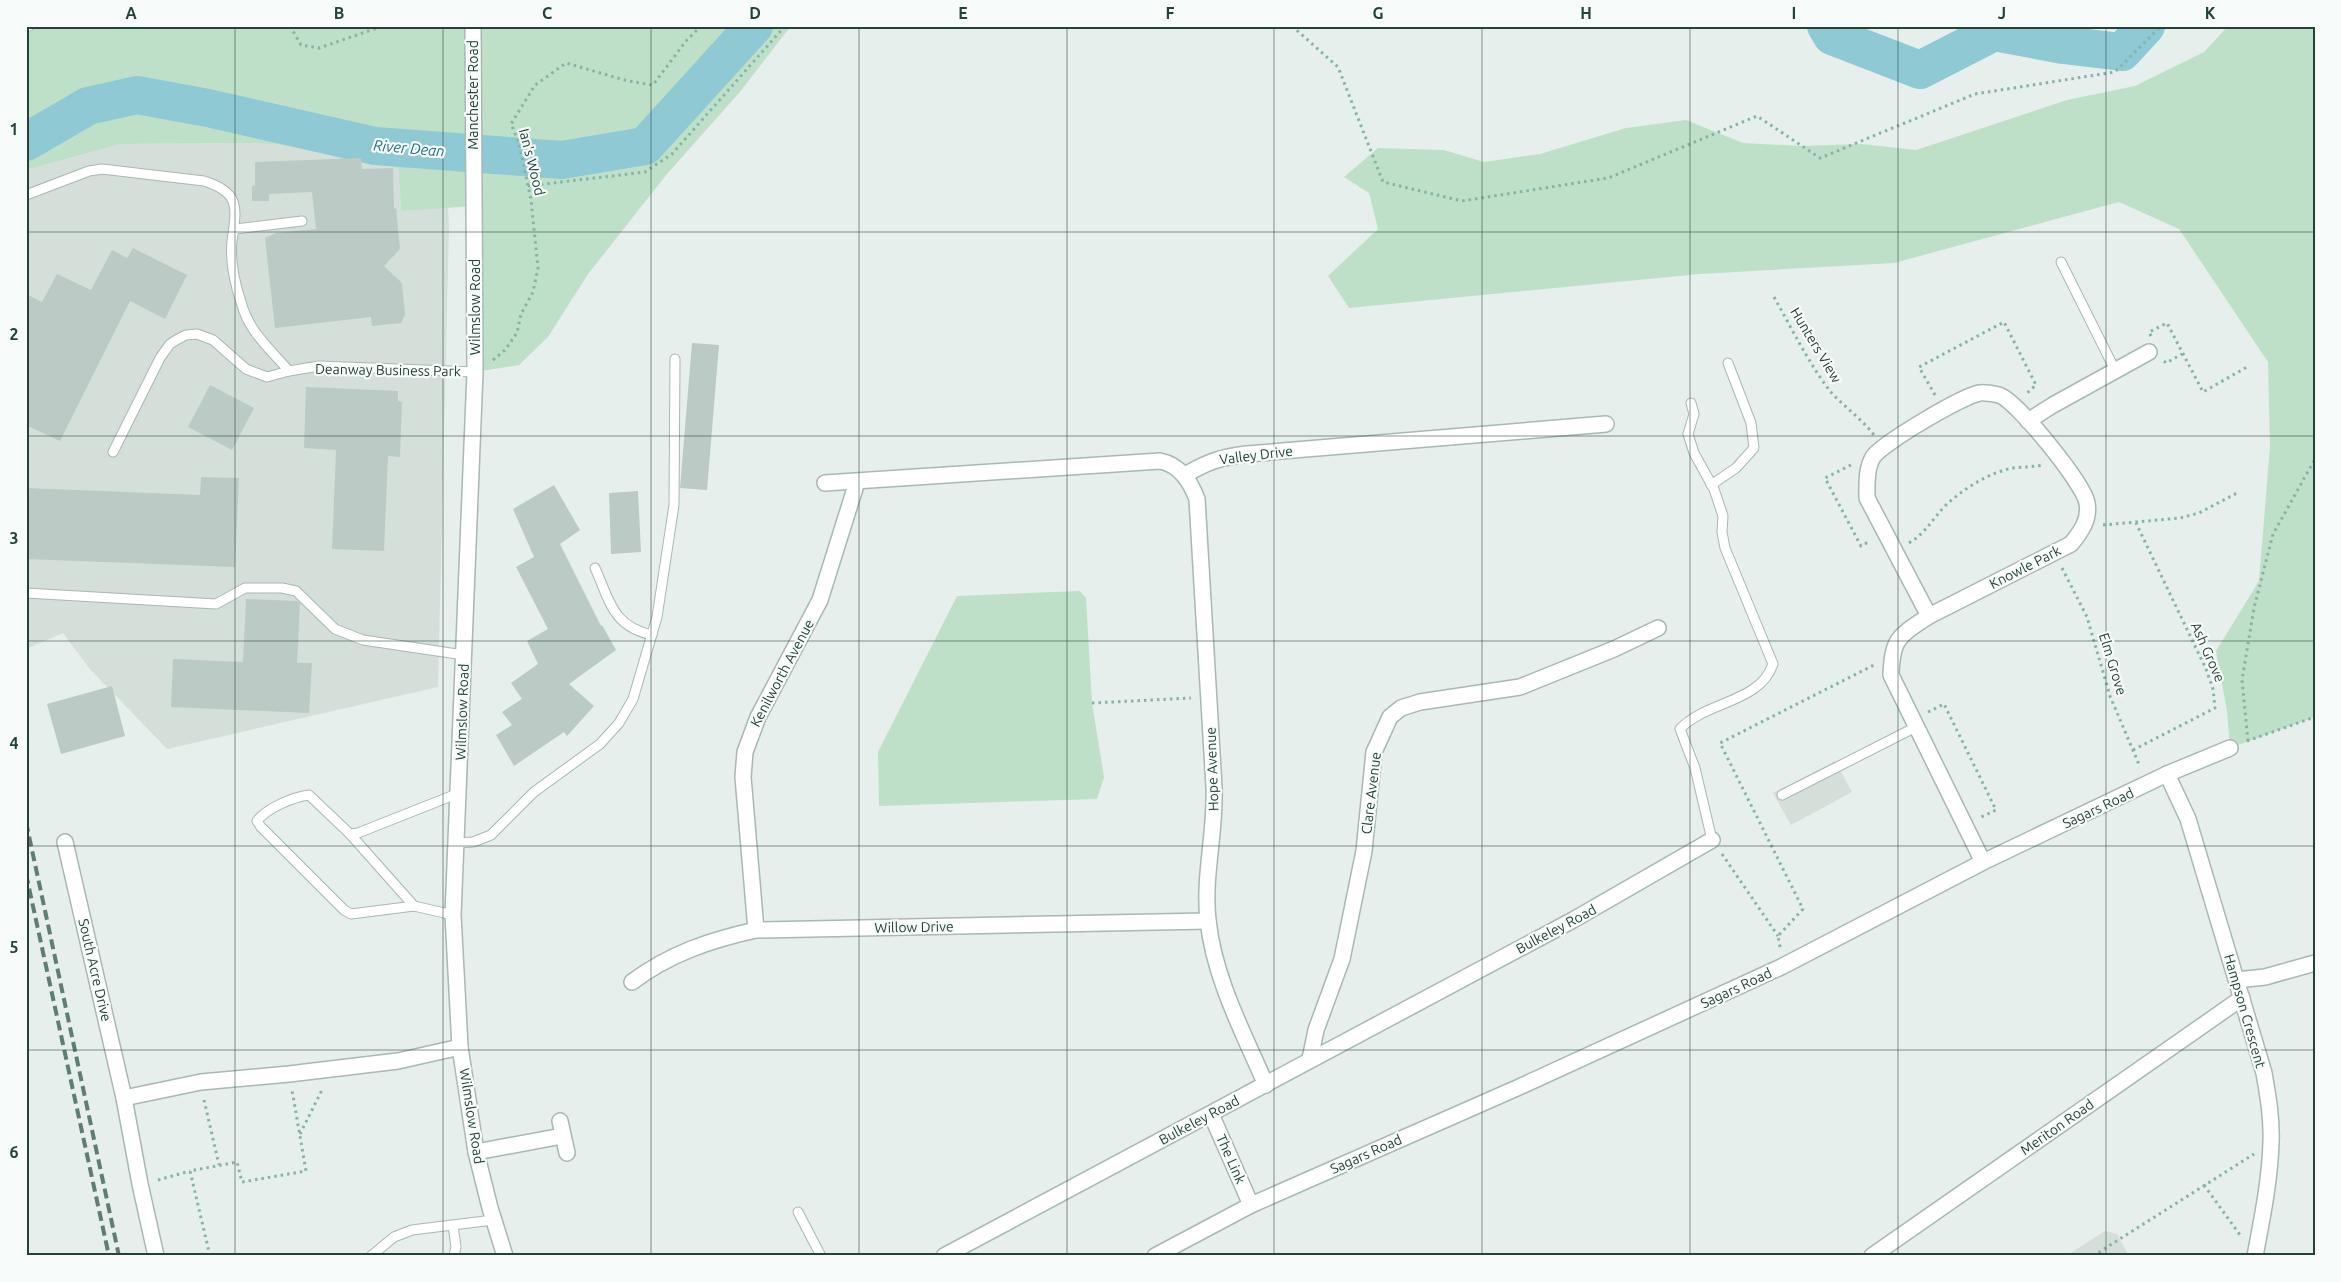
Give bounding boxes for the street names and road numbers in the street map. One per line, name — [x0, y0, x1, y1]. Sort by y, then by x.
street label: Manchester Road — [465, 40, 481, 150]
street label: Ian's Wood — [516, 127, 548, 197]
street label: Wilmslow Road — [467, 259, 483, 355]
street label: Hunters View — [1787, 305, 1845, 386]
street label: Deanway Business Park — [315, 361, 461, 379]
street label: Valley Drive — [1218, 443, 1294, 467]
street label: Knowle Park — [1987, 542, 2063, 592]
street label: Kenilworth Avenue — [747, 617, 817, 729]
street label: Ash Grove — [2188, 620, 2228, 684]
street label: Elm Grove — [2096, 631, 2130, 697]
street label: Wilmslow Road — [452, 663, 472, 761]
street label: Hope Avenue — [1203, 727, 1221, 811]
street label: Clare Avenue — [1358, 751, 1384, 835]
street label: Sagars Road — [2060, 785, 2136, 831]
street label: Bulkeley Road — [1513, 901, 1599, 957]
street label: South Acre Drive — [75, 917, 115, 1023]
street label: Willow Drive — [874, 918, 954, 936]
street label: Hampson Crescent — [2221, 952, 2269, 1070]
street label: Sagars Road — [1698, 965, 1774, 1011]
street label: Wilmslow Road — [457, 1067, 487, 1165]
street label: Bulkeley Road — [1156, 1092, 1242, 1148]
street label: Meriton Road — [2017, 1096, 2097, 1158]
street label: Sagars Road — [1328, 1131, 1404, 1177]
street label: The Link — [1213, 1132, 1249, 1186]

